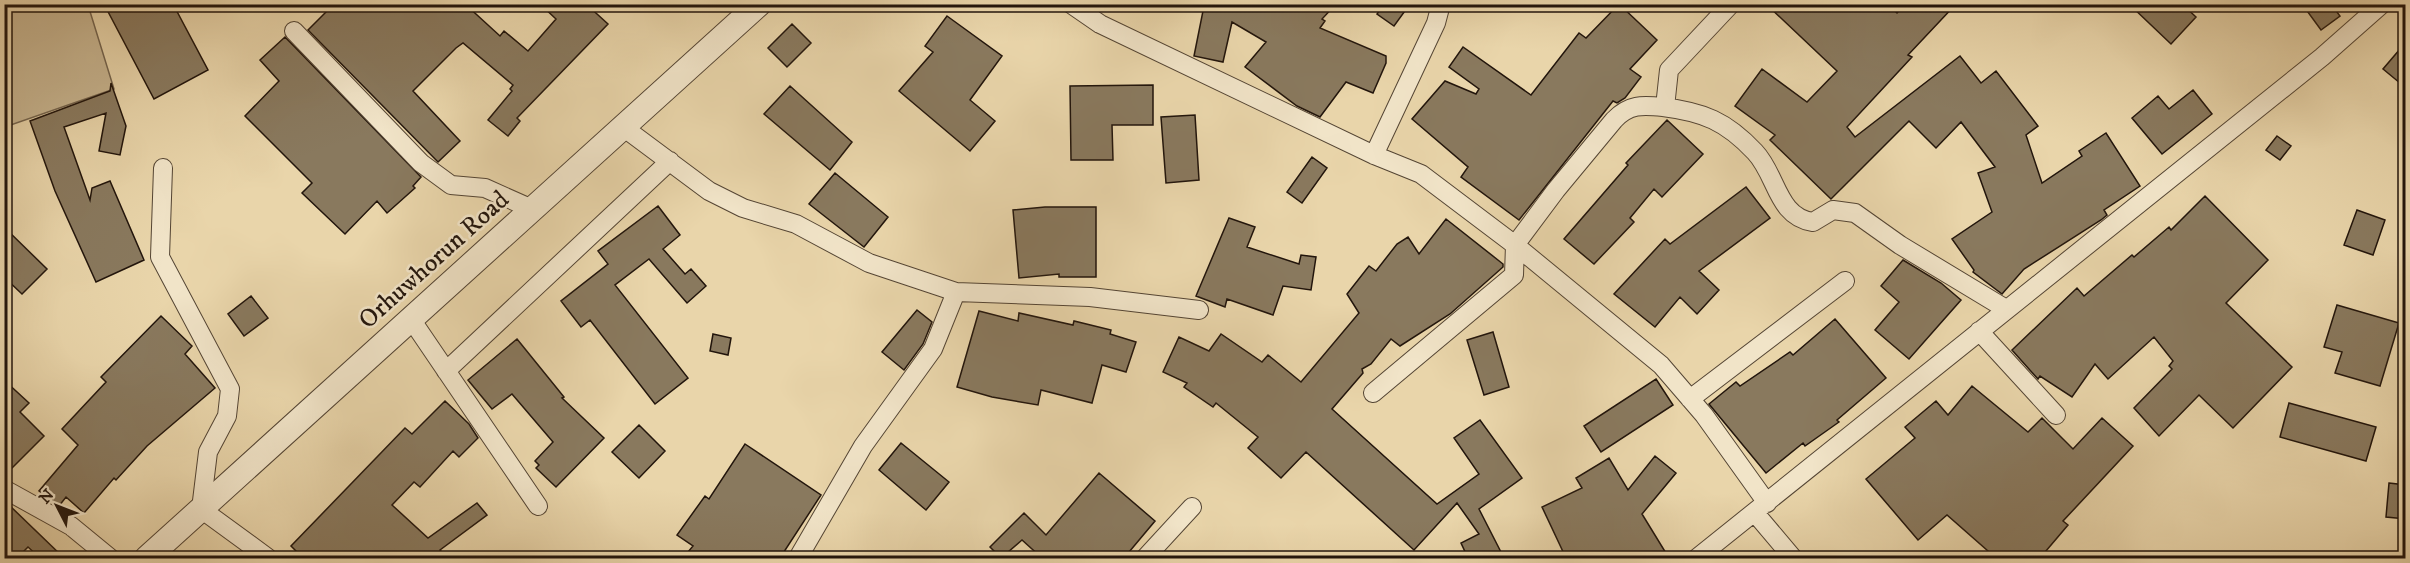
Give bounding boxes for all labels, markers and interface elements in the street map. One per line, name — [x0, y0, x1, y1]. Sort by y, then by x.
street label: Orhuwhorun Road — [352, 184, 516, 336]
north arrow — [27, 476, 87, 536]
text: N — [35, 485, 58, 508]

